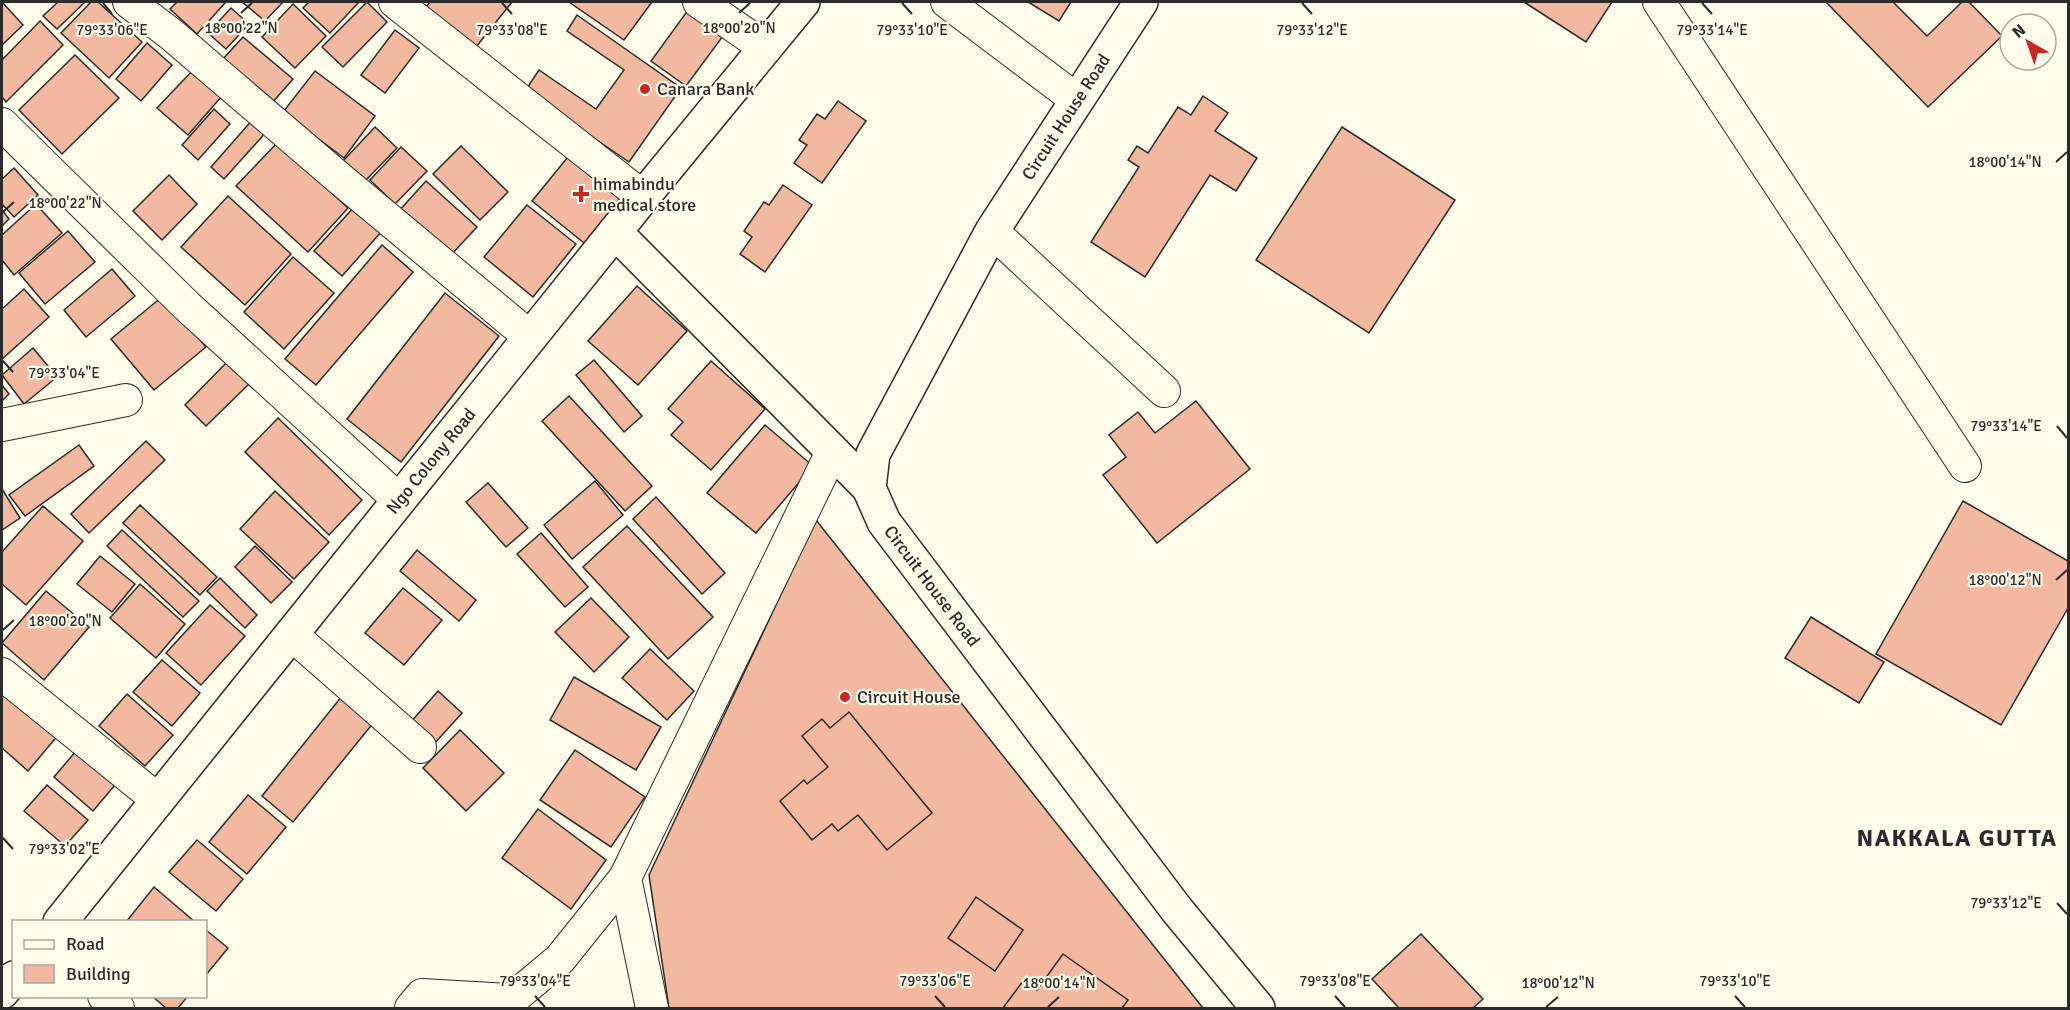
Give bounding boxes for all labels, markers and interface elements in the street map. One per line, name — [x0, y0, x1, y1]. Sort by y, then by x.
north arrow — [1998, 12, 2058, 72]
text: 18°00'22"N — [204, 19, 278, 37]
text: 18°00'20"N — [702, 19, 776, 37]
text: N — [2008, 20, 2030, 43]
text: 79°33'06"E — [76, 21, 148, 39]
text: 79°33'08"E — [476, 21, 548, 39]
text: 79°33'10"E — [876, 21, 948, 39]
text: 79°33'12"E — [1276, 21, 1348, 39]
text: 79°33'14"E — [1676, 21, 1748, 39]
street label: Circuit House Road — [1017, 50, 1115, 184]
place label: Canara Bank — [657, 78, 754, 100]
marker: Canara Bank — [638, 82, 652, 96]
text: 18°00'14"N — [1968, 153, 2042, 171]
place label: himabindu medical store — [593, 173, 696, 216]
marker: himabindu medical store — [574, 187, 588, 201]
text: 18°00'22"N — [28, 194, 102, 212]
text: 79°33'04"E — [28, 364, 100, 382]
street label: Ngo Colony Road — [382, 404, 480, 518]
text: 79°33'14"E — [1970, 417, 2042, 435]
street label: Circuit House Road — [879, 521, 985, 651]
text: 18°00'12"N — [1968, 571, 2042, 589]
text: 18°00'20"N — [28, 612, 102, 630]
place label: Circuit House — [857, 686, 961, 708]
marker: Circuit House — [838, 690, 852, 704]
district label: NAKKALA GUTTA — [1856, 823, 2058, 853]
text: 79°33'02"E — [28, 840, 100, 858]
text: 79°33'12"E — [1970, 894, 2042, 912]
legend — [12, 920, 207, 998]
text: Road — [66, 933, 105, 955]
text: Building — [66, 963, 130, 985]
text: 79°33'04"E — [499, 972, 571, 990]
text: 79°33'06"E — [899, 972, 971, 990]
text: 79°33'08"E — [1299, 972, 1371, 990]
text: 79°33'10"E — [1699, 972, 1771, 990]
text: 18°00'14"N — [1022, 974, 1096, 992]
text: 18°00'12"N — [1521, 974, 1595, 992]

